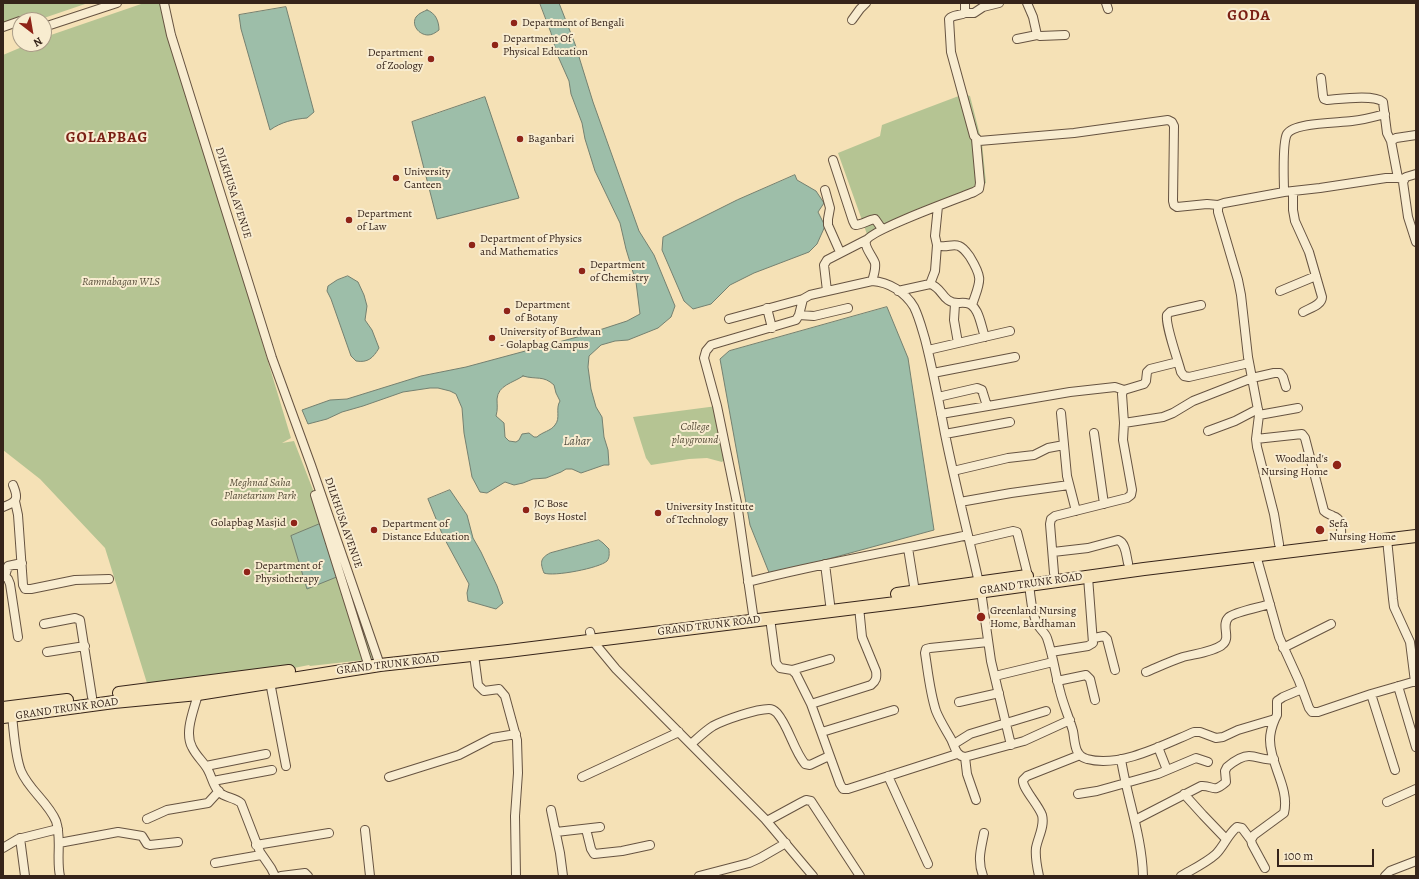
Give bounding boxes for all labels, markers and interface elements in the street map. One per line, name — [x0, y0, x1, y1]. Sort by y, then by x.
district label: GODA — [1227, 7, 1271, 25]
north arrow — [12, 12, 52, 52]
place label: Department of Bengali — [522, 16, 624, 30]
marker: Department of Bengali — [509, 18, 519, 28]
place label: Department Of Physical Education — [503, 32, 588, 58]
text: N — [31, 33, 45, 50]
marker: Department Of Physical Education — [490, 40, 500, 50]
place label: Department of Zoology — [368, 46, 423, 72]
marker: Department of Zoology — [426, 54, 436, 64]
district label: GOLAPBAG — [66, 129, 148, 147]
place label: Baganbari — [528, 132, 574, 146]
marker: Baganbari — [515, 134, 525, 144]
street label: DILKHUSA AVENUE — [212, 146, 254, 240]
place label: University Canteen — [404, 165, 450, 191]
marker: University Canteen — [391, 173, 401, 183]
place label: Department of Law — [357, 207, 412, 233]
marker: Department of Law — [344, 215, 354, 225]
place label: Department of Physics and Mathematics — [480, 232, 582, 258]
marker: Department of Physics and Mathematics — [467, 240, 477, 250]
place label: Department of Chemistry — [590, 258, 649, 284]
marker: Department of Chemistry — [577, 266, 587, 276]
park label: Ramnabagan WLS — [82, 275, 160, 289]
place label: Department of Botany — [515, 298, 570, 324]
marker: Department of Botany — [502, 306, 512, 316]
place label: University of Burdwan - Golapbag Campus — [500, 325, 601, 351]
marker: University of Burdwan - Golapbag Campus — [487, 333, 497, 343]
park label: College playground — [672, 420, 718, 446]
water label: Lahar — [564, 435, 590, 449]
place label: Woodland's Nursing Home — [1261, 452, 1328, 478]
marker: Woodland's Nursing Home — [1331, 459, 1343, 471]
park label: Meghnad Saha Planetarium Park — [224, 476, 296, 502]
street label: DILKHUSA AVENUE — [321, 476, 365, 570]
place label: JC Bose Boys Hostel — [534, 497, 586, 523]
place label: University Institute of Technology — [666, 500, 754, 526]
marker: JC Bose Boys Hostel — [521, 505, 531, 515]
marker: University Institute of Technology — [653, 508, 663, 518]
place label: Golapbag Masjid — [211, 516, 286, 530]
place label: Department of Distance Education — [382, 517, 470, 543]
place label: Sefa Nursing Home — [1329, 517, 1396, 543]
marker: Golapbag Masjid — [289, 518, 299, 528]
marker: Sefa Nursing Home — [1314, 524, 1326, 536]
marker: Department of Distance Education — [369, 525, 379, 535]
place label: Department of Physiotherapy — [255, 559, 321, 585]
marker: Department of Physiotherapy — [242, 567, 252, 577]
street label: GRAND TRUNK ROAD — [979, 570, 1083, 598]
place label: Greenland Nursing Home, Bardhaman — [990, 604, 1076, 630]
marker: Greenland Nursing Home, Bardhaman — [975, 611, 987, 623]
street label: GRAND TRUNK ROAD — [657, 613, 761, 639]
street label: GRAND TRUNK ROAD — [336, 652, 440, 678]
street label: GRAND TRUNK ROAD — [15, 695, 119, 723]
scale bar — [1279, 841, 1376, 867]
text: 100 m — [1284, 848, 1313, 864]

